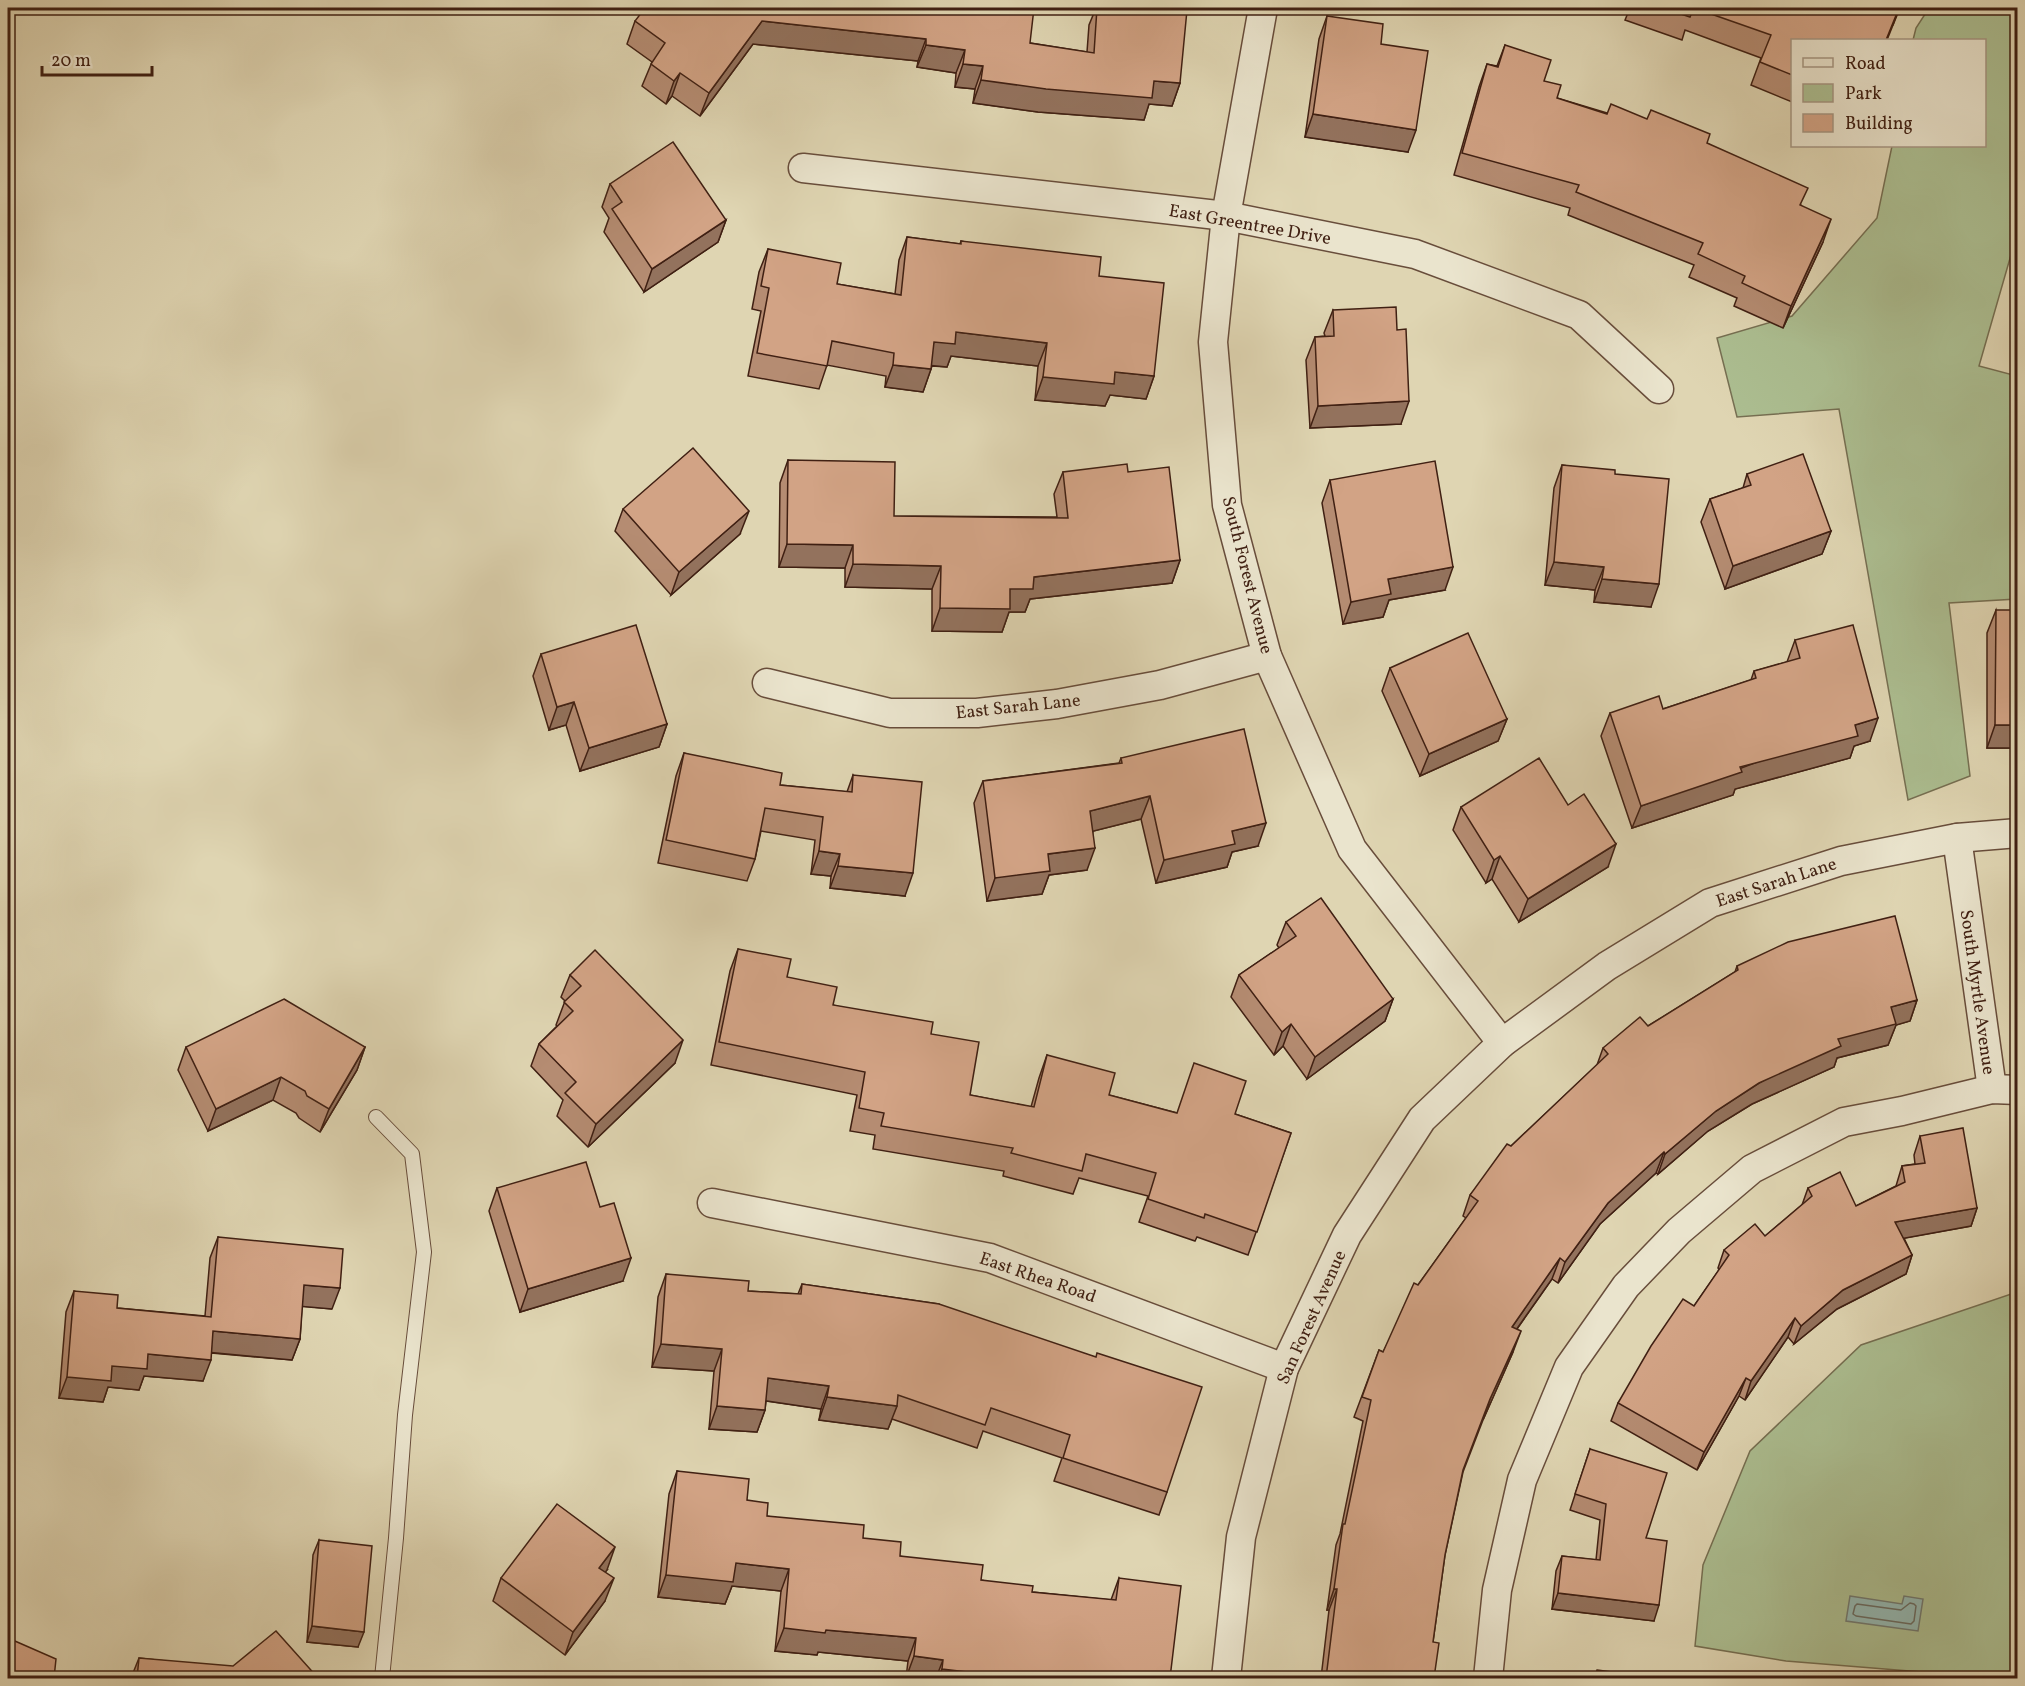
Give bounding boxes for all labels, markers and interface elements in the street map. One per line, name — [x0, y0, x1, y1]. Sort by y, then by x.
scale bar — [42, 39, 152, 77]
legend — [1791, 39, 1986, 147]
text: 20 m — [51, 49, 91, 74]
text: Road — [1845, 52, 1886, 77]
text: Park — [1845, 82, 1882, 107]
text: Building — [1845, 112, 1913, 137]
street label: East Greentree Drive — [1167, 199, 1333, 252]
street label: South Forest Avenue — [1215, 494, 1278, 657]
street label: East Sarah Lane — [954, 689, 1082, 726]
street label: East Sarah Lane — [1713, 852, 1840, 915]
street label: South Myrtle Avenue — [1953, 908, 2000, 1076]
street label: San Forest Avenue — [1272, 1246, 1353, 1389]
street label: East Rhea Road — [976, 1247, 1099, 1310]

